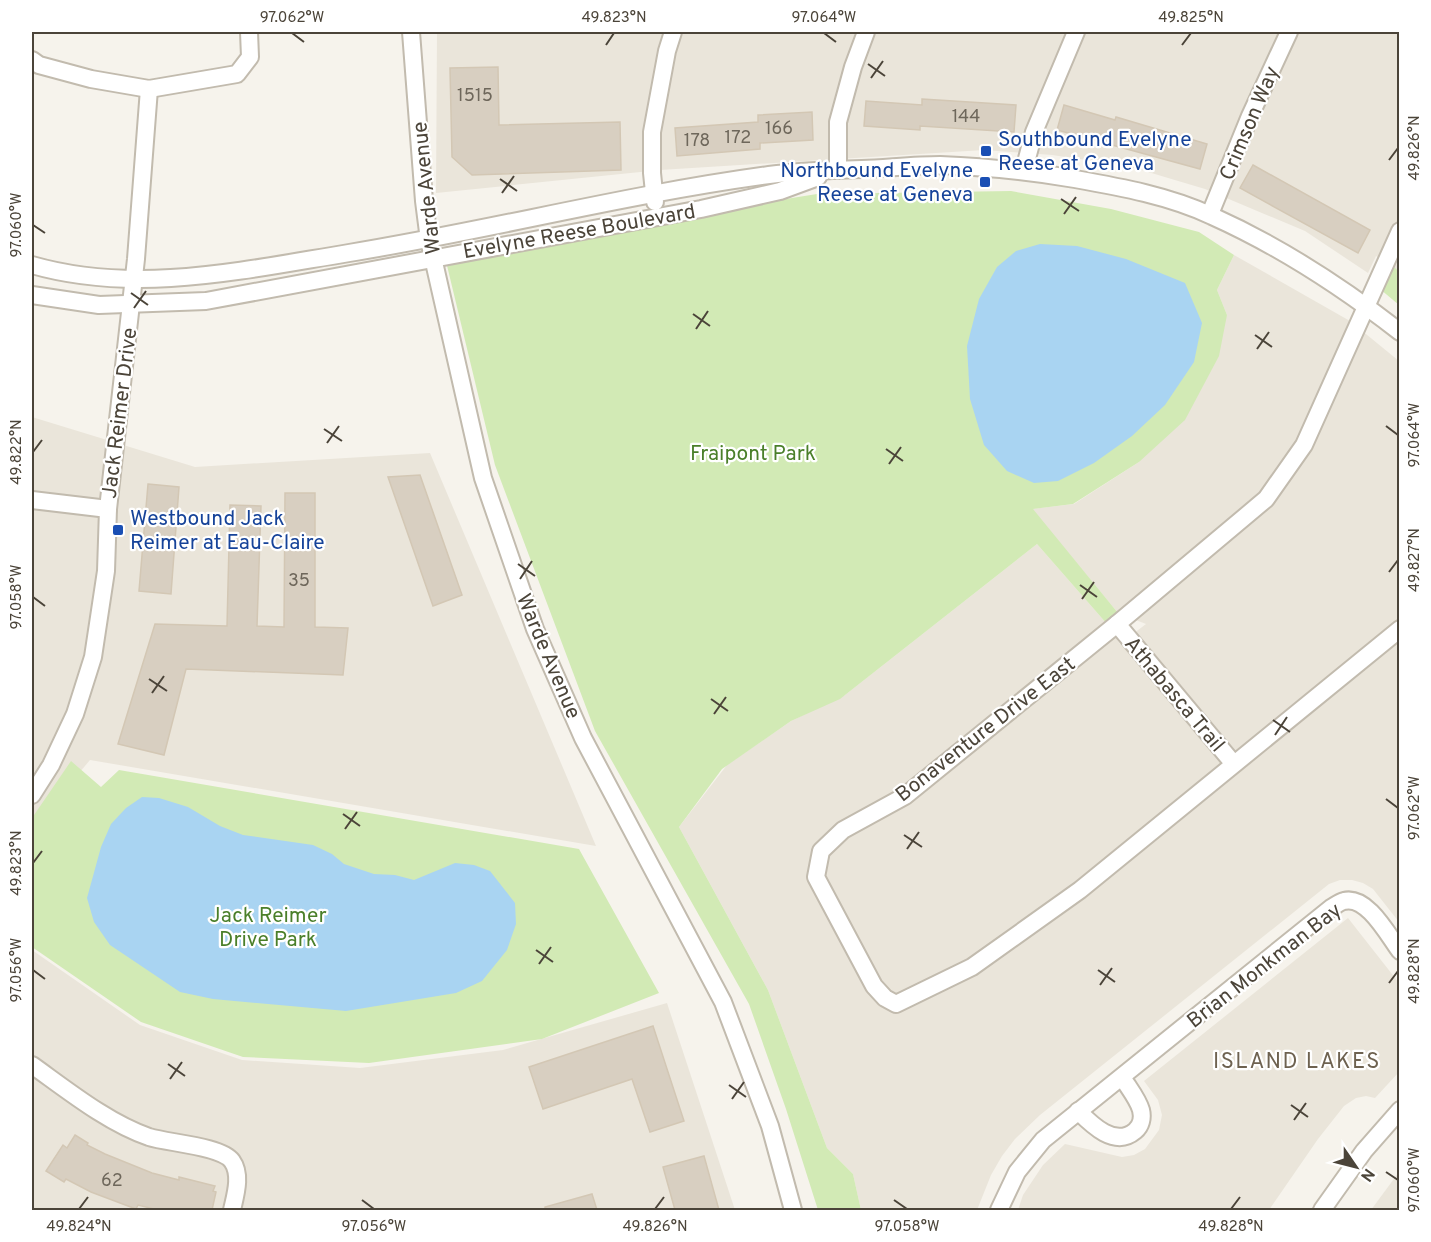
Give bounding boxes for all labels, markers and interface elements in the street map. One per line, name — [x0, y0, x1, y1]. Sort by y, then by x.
text: 97.062°W — [260, 9, 324, 28]
text: 49.823°N — [581, 9, 647, 28]
text: 97.064°W — [792, 9, 856, 28]
text: 49.825°N — [1158, 9, 1224, 28]
street label: Crimson Way — [1214, 62, 1287, 185]
house number: 1515 — [457, 85, 493, 108]
house number: 144 — [952, 106, 980, 129]
text: 49.826°N — [1406, 115, 1425, 181]
house number: 166 — [765, 118, 793, 141]
street label: Warde Avenue — [407, 120, 448, 256]
house number: 172 — [725, 127, 751, 150]
place label: Southbound Evelyne Reese at Geneva — [998, 127, 1191, 178]
house number: 178 — [684, 130, 710, 153]
marker: Southbound Evelyne Reese at Geneva — [979, 144, 993, 158]
place label: Northbound Evelyne Reese at Geneva — [780, 158, 973, 209]
marker: Northbound Evelyne Reese at Geneva — [978, 175, 992, 189]
text: 97.060°W — [8, 192, 27, 258]
street label: Evelyne Reese Boulevard — [461, 199, 698, 266]
street label: Jack Reimer Drive — [97, 326, 144, 500]
text: 97.064°W — [1406, 403, 1425, 467]
text: 49.822°N — [8, 419, 27, 485]
park label: Fraipont Park — [690, 441, 816, 468]
place label: Westbound Jack Reimer at Eau-Claire — [130, 506, 325, 557]
marker: Westbound Jack Reimer at Eau-Claire — [111, 523, 125, 537]
text: 49.827°N — [1406, 528, 1425, 592]
text: 97.058°W — [8, 564, 27, 630]
house number: 35 — [288, 570, 310, 593]
street label: Warde Avenue — [509, 590, 586, 723]
street label: Athabasca Trail — [1118, 632, 1230, 758]
street label: Bonaventure Drive East — [890, 651, 1081, 809]
text: 97.062°W — [1406, 776, 1425, 840]
text: 49.823°N — [8, 830, 27, 896]
street label: Brian Monkman Bay — [1182, 897, 1348, 1035]
park label: Jack Reimer Drive Park — [209, 903, 327, 954]
text: 97.056°W — [8, 938, 27, 1002]
text: 49.828°N — [1406, 938, 1425, 1004]
district label: ISLAND LAKES — [1213, 1049, 1381, 1076]
north arrow — [1326, 1137, 1386, 1197]
text: 97.060°W — [1406, 1147, 1425, 1213]
text: N — [1355, 1164, 1378, 1185]
house number: 62 — [101, 1170, 123, 1193]
text: 49.824°N — [46, 1218, 112, 1237]
text: 97.056°W — [342, 1218, 406, 1237]
text: 49.826°N — [622, 1218, 688, 1237]
text: 97.058°W — [874, 1218, 940, 1237]
text: 49.828°N — [1198, 1218, 1264, 1237]

